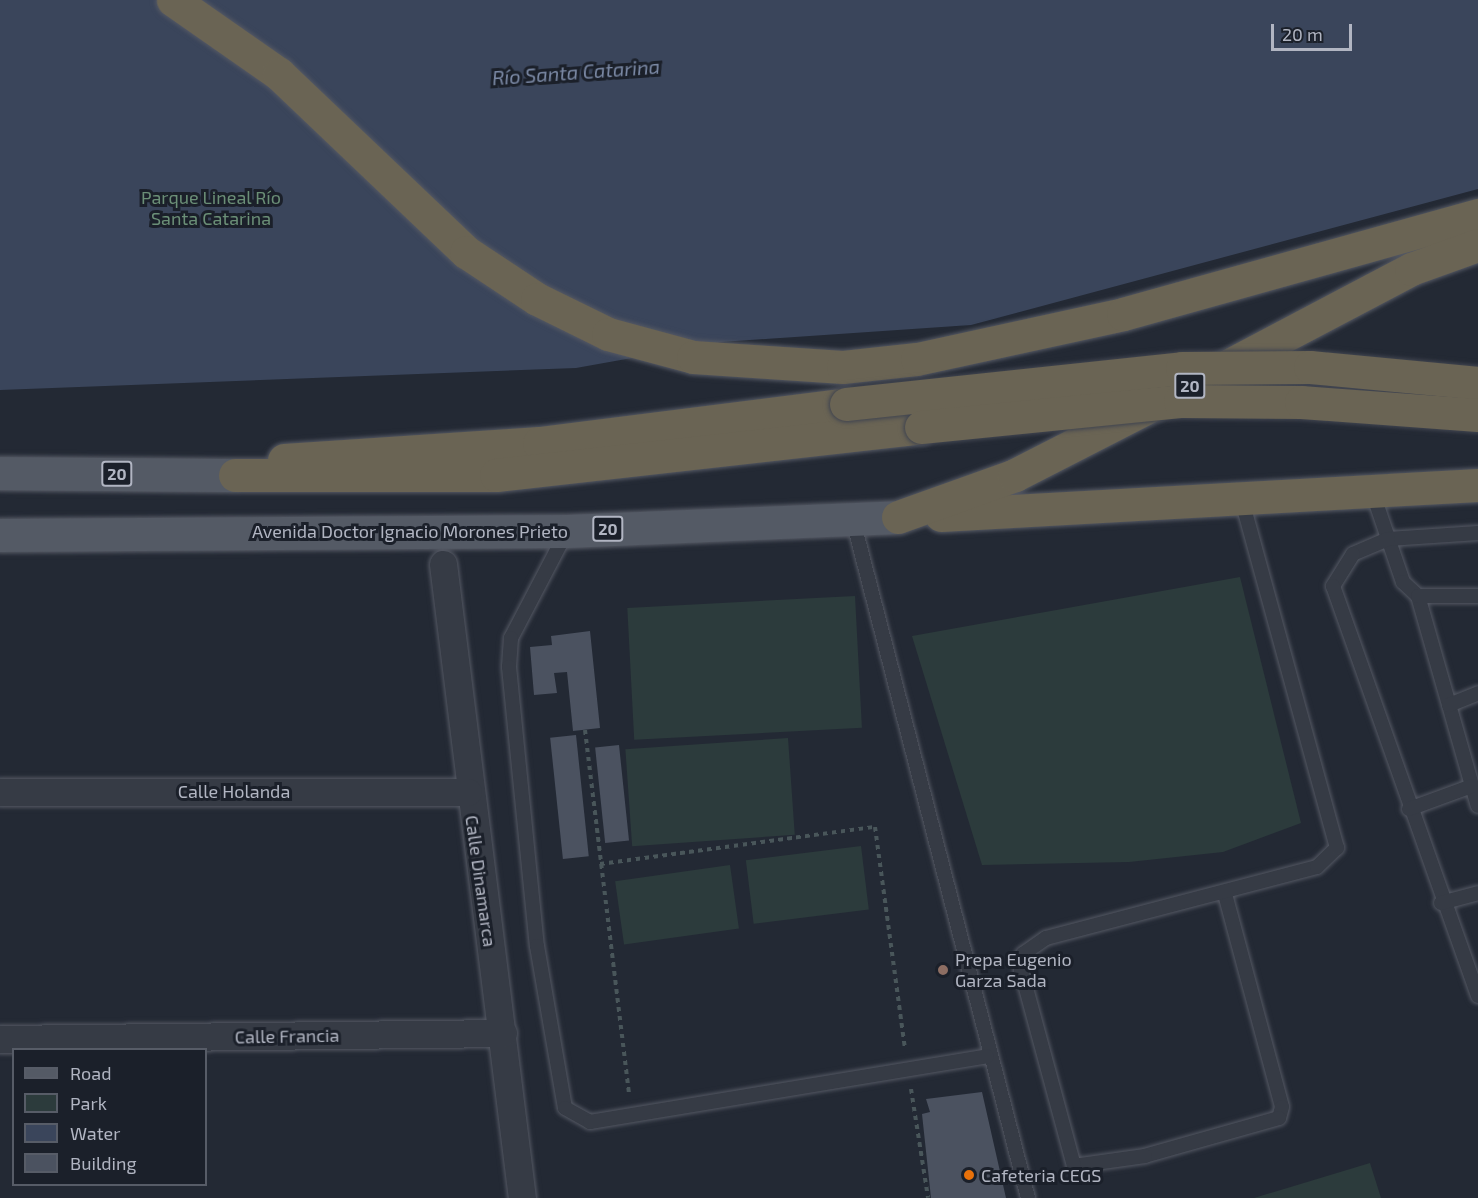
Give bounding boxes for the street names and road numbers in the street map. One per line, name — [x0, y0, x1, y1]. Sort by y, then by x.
road number: 20 — [1174, 373, 1206, 399]
road number: 20 — [100, 461, 134, 487]
road number: 20 — [592, 516, 624, 542]
street label: Avenida Doctor Ignacio Morones Prieto — [252, 520, 568, 542]
street label: Calle Holanda — [178, 780, 290, 802]
street label: Calle Dinamarca — [461, 814, 501, 948]
street label: Calle Francia — [235, 1024, 339, 1048]

